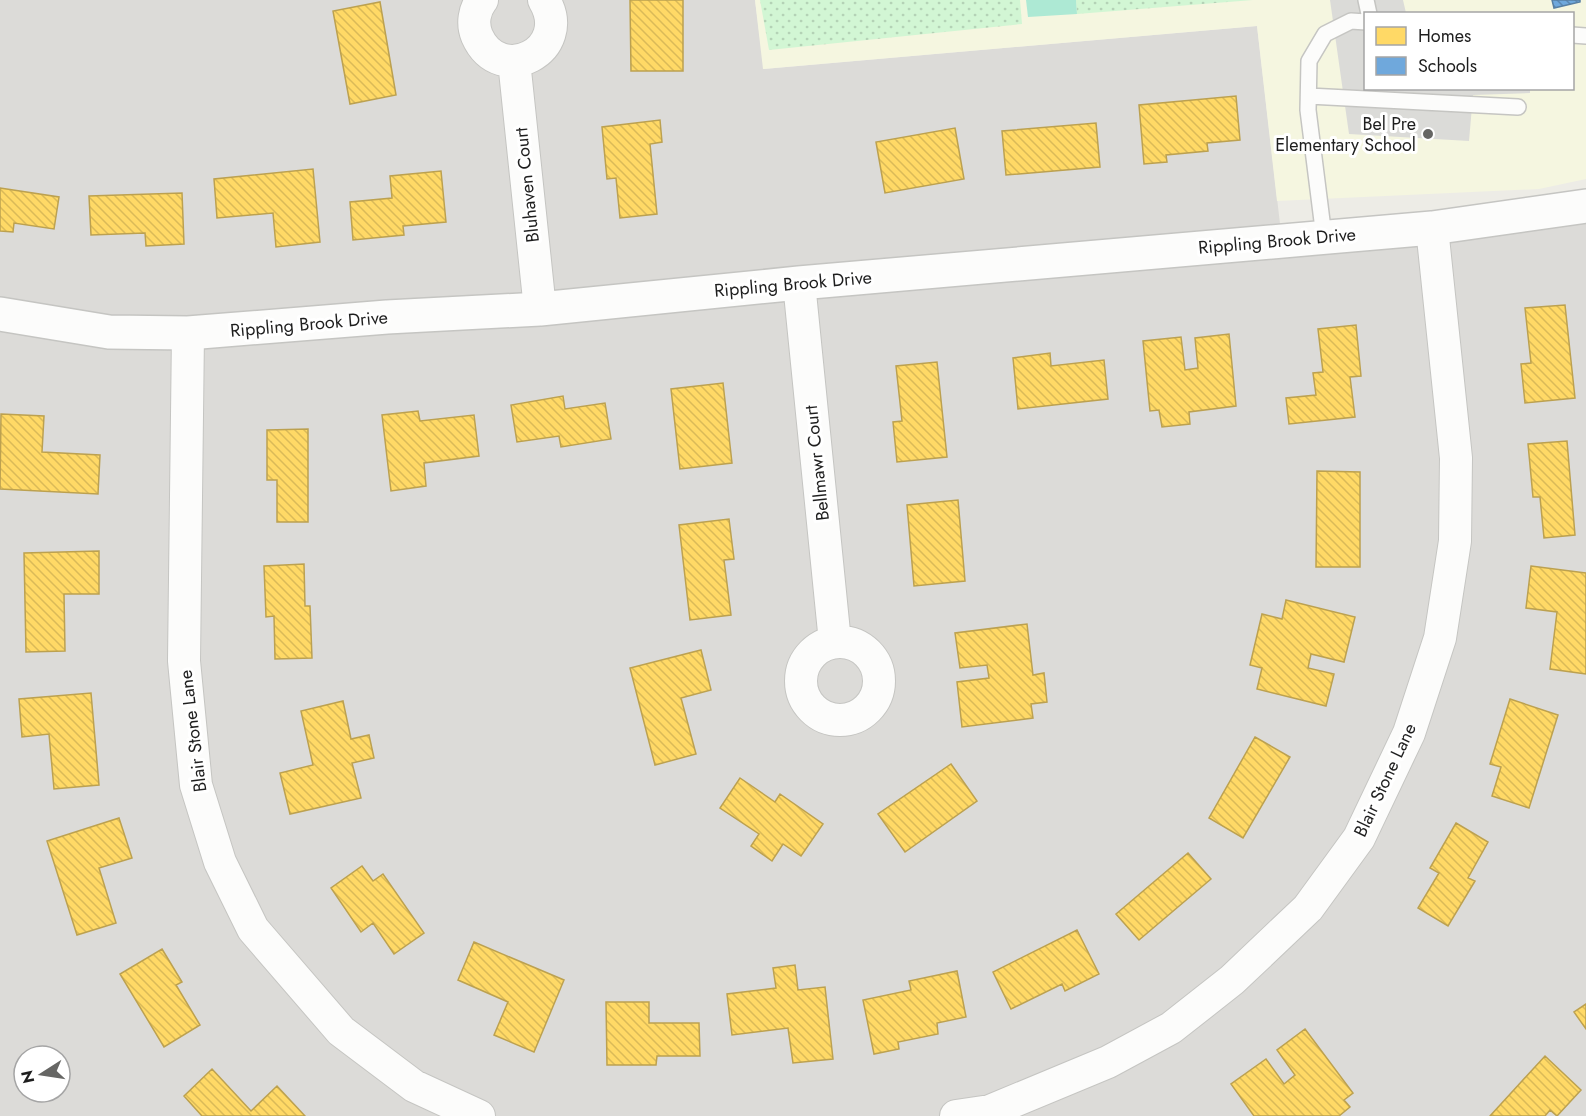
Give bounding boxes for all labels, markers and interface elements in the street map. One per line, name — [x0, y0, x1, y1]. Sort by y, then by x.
legend — [1364, 12, 1574, 90]
text: Homes — [1418, 23, 1471, 49]
text: Schools — [1418, 53, 1477, 79]
place label: Bel Pre Elementary School — [1275, 111, 1416, 158]
street label: Bluhaven Court — [508, 126, 546, 244]
marker: Bel Pre Elementary School — [1421, 127, 1435, 141]
street label: Rippling Brook Drive — [1197, 221, 1357, 261]
street label: Rippling Brook Drive — [713, 264, 873, 304]
street label: Rippling Brook Drive — [229, 304, 389, 344]
street label: Bellmawr Court — [798, 403, 836, 522]
street label: Blair Stone Lane — [173, 669, 213, 793]
street label: Blair Stone Lane — [1347, 719, 1423, 841]
north arrow — [12, 1044, 72, 1104]
text: N — [15, 1068, 40, 1086]

